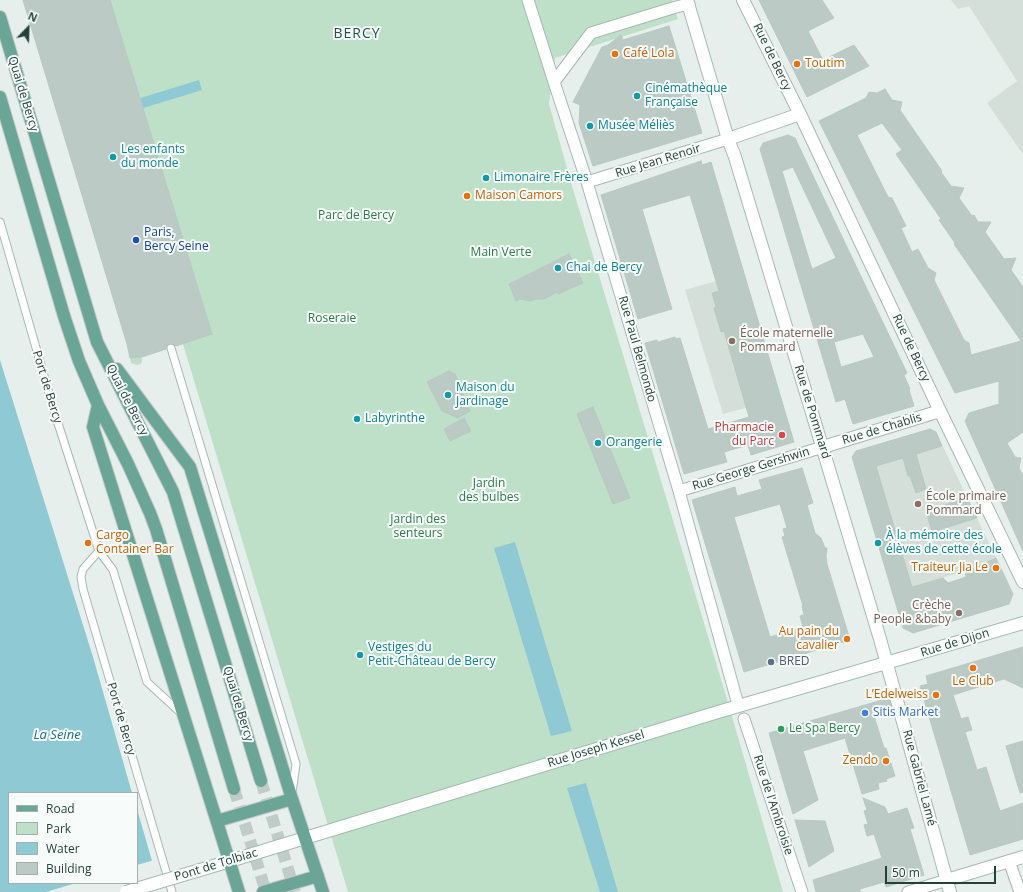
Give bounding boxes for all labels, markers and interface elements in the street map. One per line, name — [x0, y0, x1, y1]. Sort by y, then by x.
north arrow — [8, 8, 48, 48]
text: N — [26, 8, 40, 25]
street label: Rue de Bercy — [750, 21, 794, 93]
district label: BERCY — [333, 26, 381, 42]
place label: Café Lola — [623, 47, 674, 61]
marker: Café Lola — [610, 49, 620, 59]
street label: Quai de Bercy — [5, 55, 41, 133]
place label: Toutim — [805, 57, 845, 71]
marker: Toutim — [792, 59, 802, 69]
place label: Cinémathèque Française — [645, 82, 727, 110]
marker: Cinémathèque Française — [632, 91, 642, 101]
place label: Musée Méliès — [598, 119, 675, 133]
marker: Musée Méliès — [585, 121, 595, 131]
street label: Rue Jean Renoir — [614, 141, 702, 181]
place label: Les enfants du monde — [121, 143, 185, 171]
marker: Les enfants du monde — [108, 152, 118, 162]
place label: Limonaire Frères — [494, 171, 589, 185]
marker: Limonaire Frères — [481, 173, 491, 183]
place label: Maison Camors — [475, 189, 562, 203]
marker: Maison Camors — [462, 191, 472, 201]
park label: Parc de Bercy — [318, 209, 394, 223]
place label: Paris, Bercy Seine — [144, 226, 209, 254]
marker: Paris, Bercy Seine — [131, 235, 141, 245]
park label: Main Verte — [471, 246, 531, 260]
place label: Chai de Bercy — [566, 261, 642, 275]
marker: Chai de Bercy — [553, 263, 563, 273]
street label: Rue Paul Belmondo — [615, 294, 659, 404]
park label: Roseraie — [308, 312, 356, 326]
street label: Rue de Bercy — [889, 312, 933, 384]
place label: École maternelle Pommard — [740, 327, 833, 355]
marker: École maternelle Pommard — [727, 336, 737, 346]
street label: Port de Bercy — [29, 349, 65, 425]
street label: Quai de Bercy — [103, 362, 151, 438]
street label: Rue de Pommard — [791, 363, 833, 461]
place label: Maison du Jardinage — [456, 381, 515, 409]
marker: Maison du Jardinage — [443, 390, 453, 400]
street label: Rue de Chablis — [840, 410, 924, 448]
place label: Labyrinthe — [365, 412, 425, 426]
marker: Labyrinthe — [352, 414, 362, 424]
place label: Pharmacie du Parc — [715, 421, 774, 449]
marker: Pharmacie du Parc — [777, 430, 787, 440]
place label: Orangerie — [606, 436, 662, 450]
marker: Orangerie — [593, 438, 603, 448]
street label: Rue George Gershwin — [691, 444, 811, 494]
park label: Jardin des bulbes — [459, 477, 519, 505]
place label: École primaire Pommard — [926, 490, 1006, 518]
marker: École primaire Pommard — [913, 499, 923, 509]
park label: Jardin des senteurs — [390, 513, 446, 541]
place label: Cargo Container Bar — [96, 529, 174, 557]
place label: À la mémoire des élèves de cette école — [886, 529, 1002, 557]
marker: Cargo Container Bar — [83, 538, 93, 548]
marker: À la mémoire des élèves de cette école — [873, 538, 883, 548]
place label: Traiteur Jia Le — [911, 561, 988, 575]
marker: Traiteur Jia Le — [991, 563, 1001, 573]
place label: Crèche People &baby — [873, 599, 951, 627]
marker: Crèche People &baby — [954, 608, 964, 618]
place label: Au pain du cavalier — [779, 625, 839, 653]
street label: Rue de Dijon — [919, 626, 991, 660]
marker: Au pain du cavalier — [842, 634, 852, 644]
place label: Vestiges du Petit-Château de Bercy — [368, 641, 496, 669]
marker: Vestiges du Petit-Château de Bercy — [355, 650, 365, 660]
place label: BRED — [779, 655, 810, 669]
marker: BRED — [766, 657, 776, 667]
marker: Le Club — [968, 663, 978, 673]
street label: Quai de Bercy — [220, 665, 256, 743]
place label: Le Club — [952, 675, 994, 689]
street label: Port de Bercy — [104, 681, 138, 757]
place label: L’Edelweiss — [865, 688, 928, 702]
marker: L’Edelweiss — [931, 690, 941, 700]
place label: Sitis Market — [873, 706, 938, 720]
marker: Sitis Market — [860, 708, 870, 718]
place label: Le Spa Bercy — [789, 722, 860, 736]
marker: Le Spa Bercy — [776, 724, 786, 734]
water label: La Seine — [33, 727, 81, 743]
street label: Rue Joseph Kessel — [546, 727, 646, 771]
street label: Rue Gabriel Lamé — [899, 728, 939, 828]
street label: Rue de l'Ambroisie — [750, 753, 796, 857]
place label: Zendo — [842, 754, 878, 768]
marker: Zendo — [881, 756, 891, 766]
legend — [8, 792, 138, 884]
text: Road — [46, 800, 75, 817]
text: Park — [46, 820, 71, 837]
text: Water — [46, 840, 80, 857]
street label: Pont de Tolbiac — [173, 846, 259, 884]
scale bar — [887, 858, 998, 884]
text: Building — [46, 860, 91, 877]
text: 50 m — [892, 864, 920, 881]

